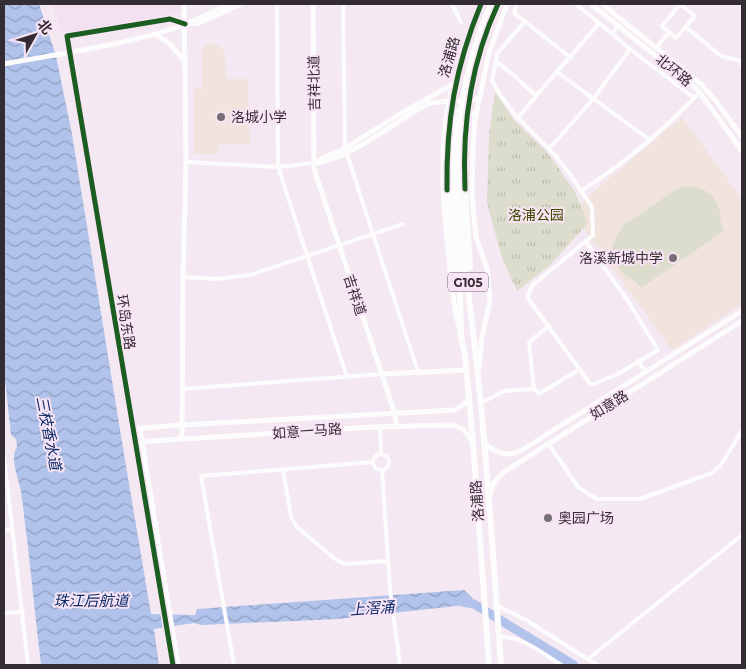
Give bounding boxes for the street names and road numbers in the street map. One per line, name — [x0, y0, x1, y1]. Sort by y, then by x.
street label: 洛浦路 — [435, 34, 463, 80]
street label: 北环路 — [652, 50, 696, 90]
street label: 吉祥北道 — [305, 55, 323, 111]
street label: 吉祥道 — [340, 272, 370, 318]
road number: G105 — [448, 272, 488, 292]
street label: 环岛东路 — [113, 293, 139, 351]
street label: 如意路 — [586, 386, 632, 424]
street label: 如意一马路 — [271, 420, 343, 442]
street label: 洛浦路 — [467, 479, 487, 523]

